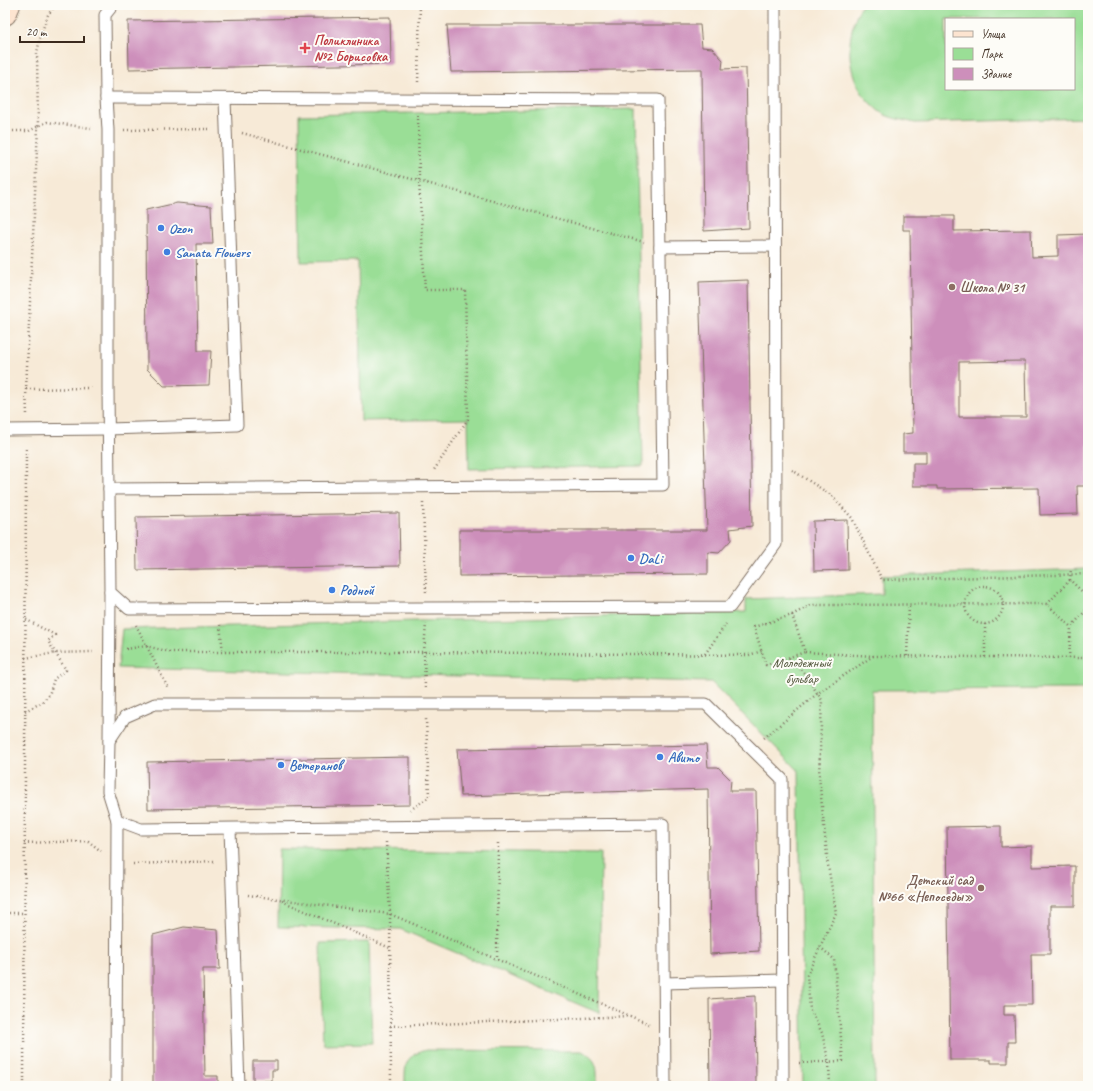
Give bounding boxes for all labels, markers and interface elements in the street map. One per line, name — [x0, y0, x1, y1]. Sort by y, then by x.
scale bar — [20, 18, 84, 44]
legend — [945, 18, 1075, 90]
text: 20 m — [26, 24, 48, 40]
text: Улица — [981, 26, 1006, 42]
place label: Поликлиника №2 Борисовка — [314, 32, 389, 65]
marker: Поликлиника №2 Борисовка — [299, 42, 311, 54]
text: Парк — [981, 46, 1004, 62]
text: Здание — [981, 66, 1012, 82]
place label: Ozon — [169, 220, 193, 237]
marker: Ozon — [156, 223, 166, 233]
place label: Sanata Flowers — [175, 244, 252, 261]
marker: Sanata Flowers — [162, 247, 172, 257]
place label: Школа № 31 — [960, 279, 1026, 296]
marker: Школа № 31 — [947, 282, 957, 292]
place label: DaLi — [639, 550, 664, 567]
marker: DaLi — [626, 553, 636, 563]
place label: Родной — [340, 582, 375, 599]
marker: Родной — [327, 585, 337, 595]
park label: Молодежный бульвар — [773, 654, 833, 687]
place label: Авито — [668, 749, 701, 766]
marker: Авито — [655, 752, 665, 762]
place label: Ветеранов — [289, 757, 345, 774]
marker: Ветеранов — [276, 760, 286, 770]
place label: Детский сад №66 «Непоседы» — [878, 872, 975, 905]
marker: Детский сад №66 «Непоседы» — [976, 883, 986, 893]

